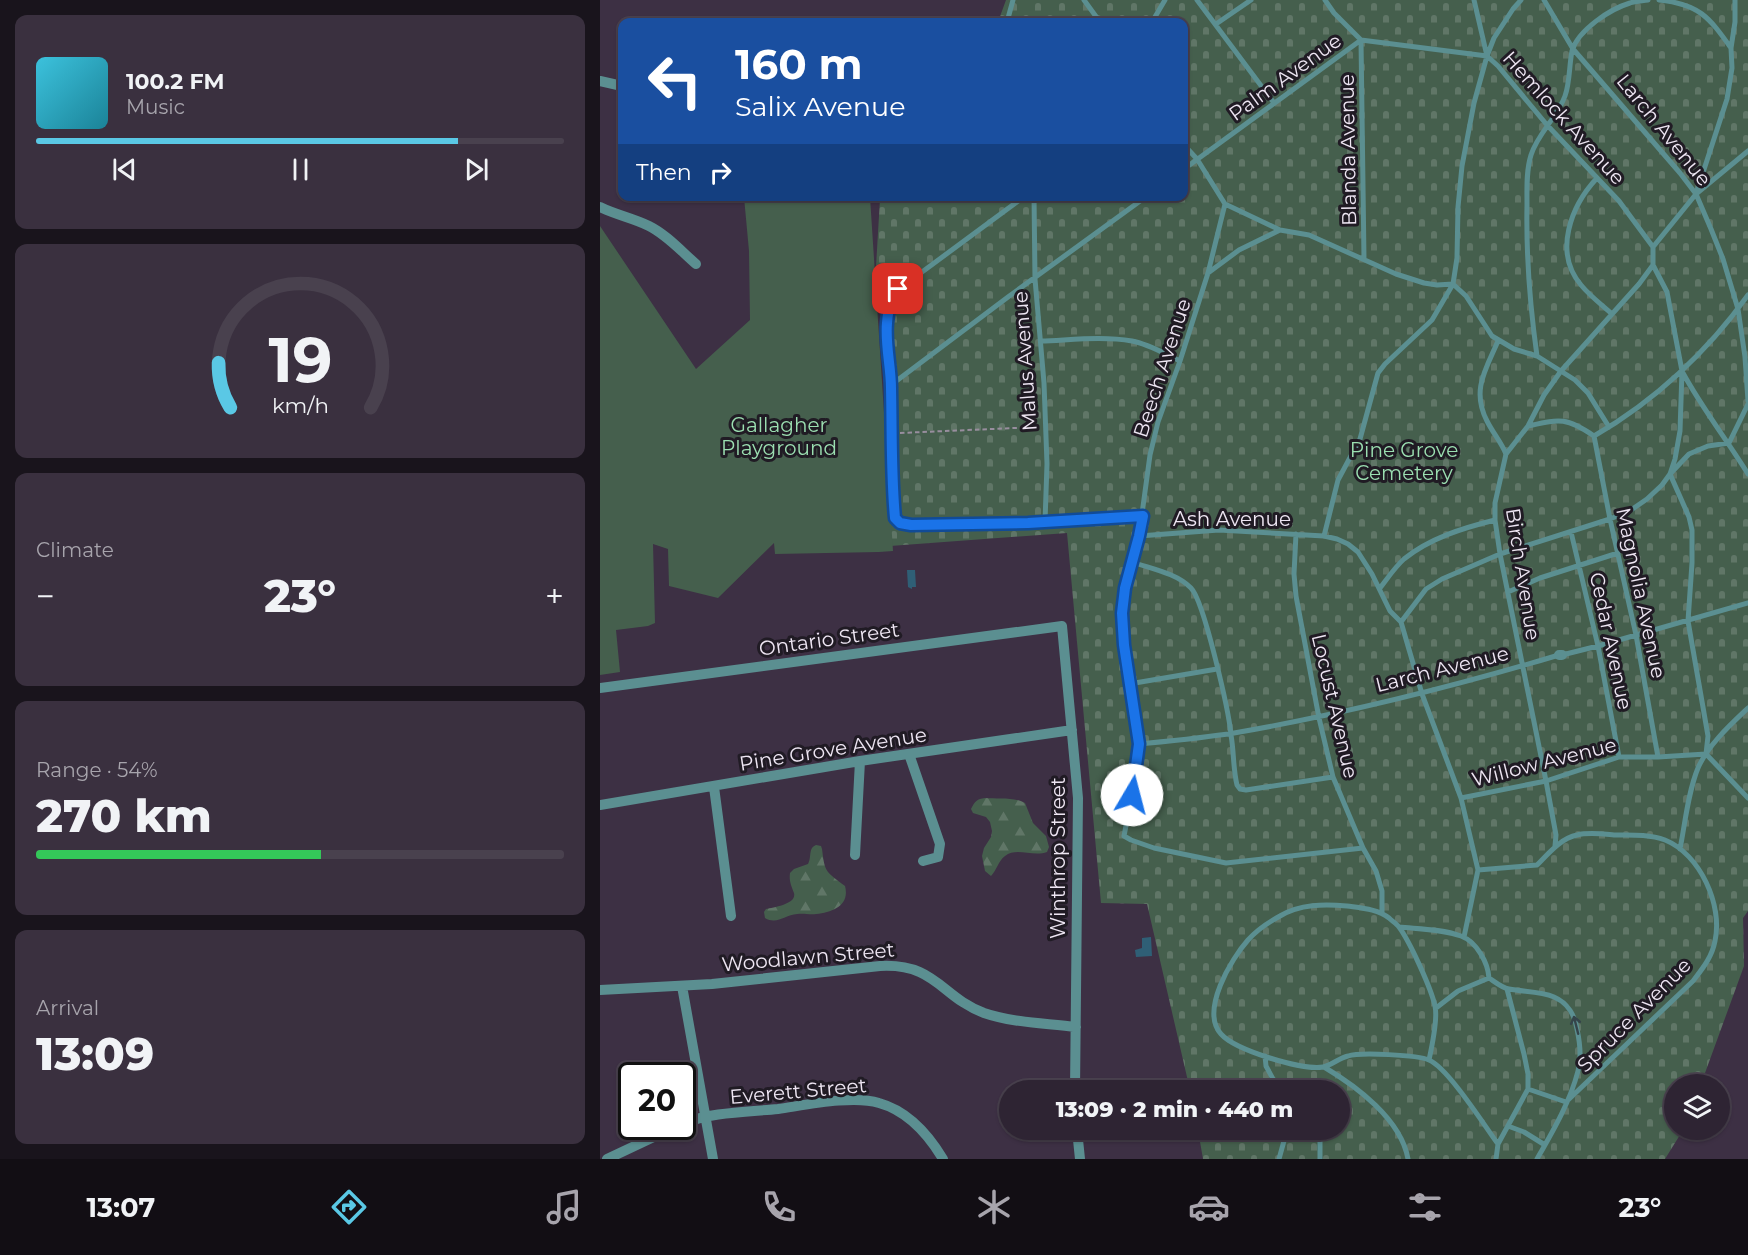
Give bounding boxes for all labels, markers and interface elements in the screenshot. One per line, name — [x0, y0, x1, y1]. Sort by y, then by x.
street label: Palm Avenue — [1224, 28, 1346, 126]
text: 160 m — [735, 38, 863, 90]
icon: left — [636, 42, 714, 120]
street label: Hemlock Avenue — [1498, 46, 1630, 190]
text: 100.2 FM — [126, 68, 224, 95]
street label: Larch Avenue — [1612, 69, 1716, 191]
street label: Blanda Avenue — [1335, 74, 1361, 226]
text: Salix Avenue — [735, 90, 905, 123]
text: Music — [126, 95, 185, 119]
icon: previous — [108, 153, 141, 186]
icon: pause — [284, 153, 317, 186]
icon: next — [460, 153, 493, 186]
icon: right — [704, 156, 737, 189]
text: Then — [636, 159, 692, 186]
pin — [872, 263, 923, 314]
icon: arrive — [881, 272, 914, 305]
street label: Malus Avenue — [1008, 290, 1042, 432]
street label: Beech Avenue — [1128, 296, 1196, 440]
text: 19 — [268, 322, 332, 398]
text: km/h — [271, 392, 329, 418]
park label: Gallagher Playground — [721, 413, 837, 460]
park label: Pine Grove Cemetery — [1350, 438, 1458, 485]
street label: Magnolia Avenue — [1611, 505, 1671, 681]
street label: Birch Avenue — [1501, 506, 1545, 642]
street label: Ash Avenue — [1173, 507, 1291, 531]
text: Climate — [36, 538, 114, 562]
text: 23° — [264, 568, 336, 623]
street label: Cedar Avenue — [1585, 570, 1637, 712]
text: − — [36, 576, 55, 616]
text: + — [545, 576, 564, 616]
street label: Ontario Street — [757, 617, 901, 661]
street label: Locust Avenue — [1307, 631, 1363, 781]
street label: Larch Avenue — [1373, 641, 1511, 697]
street label: Pine Grove Avenue — [738, 722, 928, 776]
street label: Willow Avenue — [1469, 732, 1619, 792]
text: Range · 54% — [36, 758, 158, 782]
position arrow — [1100, 763, 1164, 827]
street label: Winthrop Street — [1046, 777, 1070, 939]
text: 270 km — [36, 788, 212, 843]
street label: Woodlawn Street — [721, 937, 895, 977]
street label: Spruce Avenue — [1572, 953, 1696, 1077]
text: Arrival — [36, 996, 99, 1020]
one-way arrow — [1569, 1016, 1581, 1035]
text: 13:09 — [36, 1026, 154, 1081]
speed limit sign: 20 — [618, 1062, 696, 1140]
street label: Everett Street — [729, 1073, 867, 1109]
map controls — [1664, 1074, 1730, 1140]
button: layers — [1664, 1074, 1730, 1140]
text: 13:09 · 2 min · 440 m — [1056, 1096, 1293, 1123]
icon: directions — [328, 1186, 370, 1228]
icon: music — [543, 1186, 585, 1228]
icon: phone — [758, 1186, 800, 1228]
icon: climate — [973, 1186, 1015, 1228]
icon: car — [1188, 1186, 1230, 1228]
icon: filters — [1404, 1186, 1446, 1228]
text: 13:07 — [87, 1191, 155, 1224]
text: 23° — [1619, 1191, 1661, 1224]

